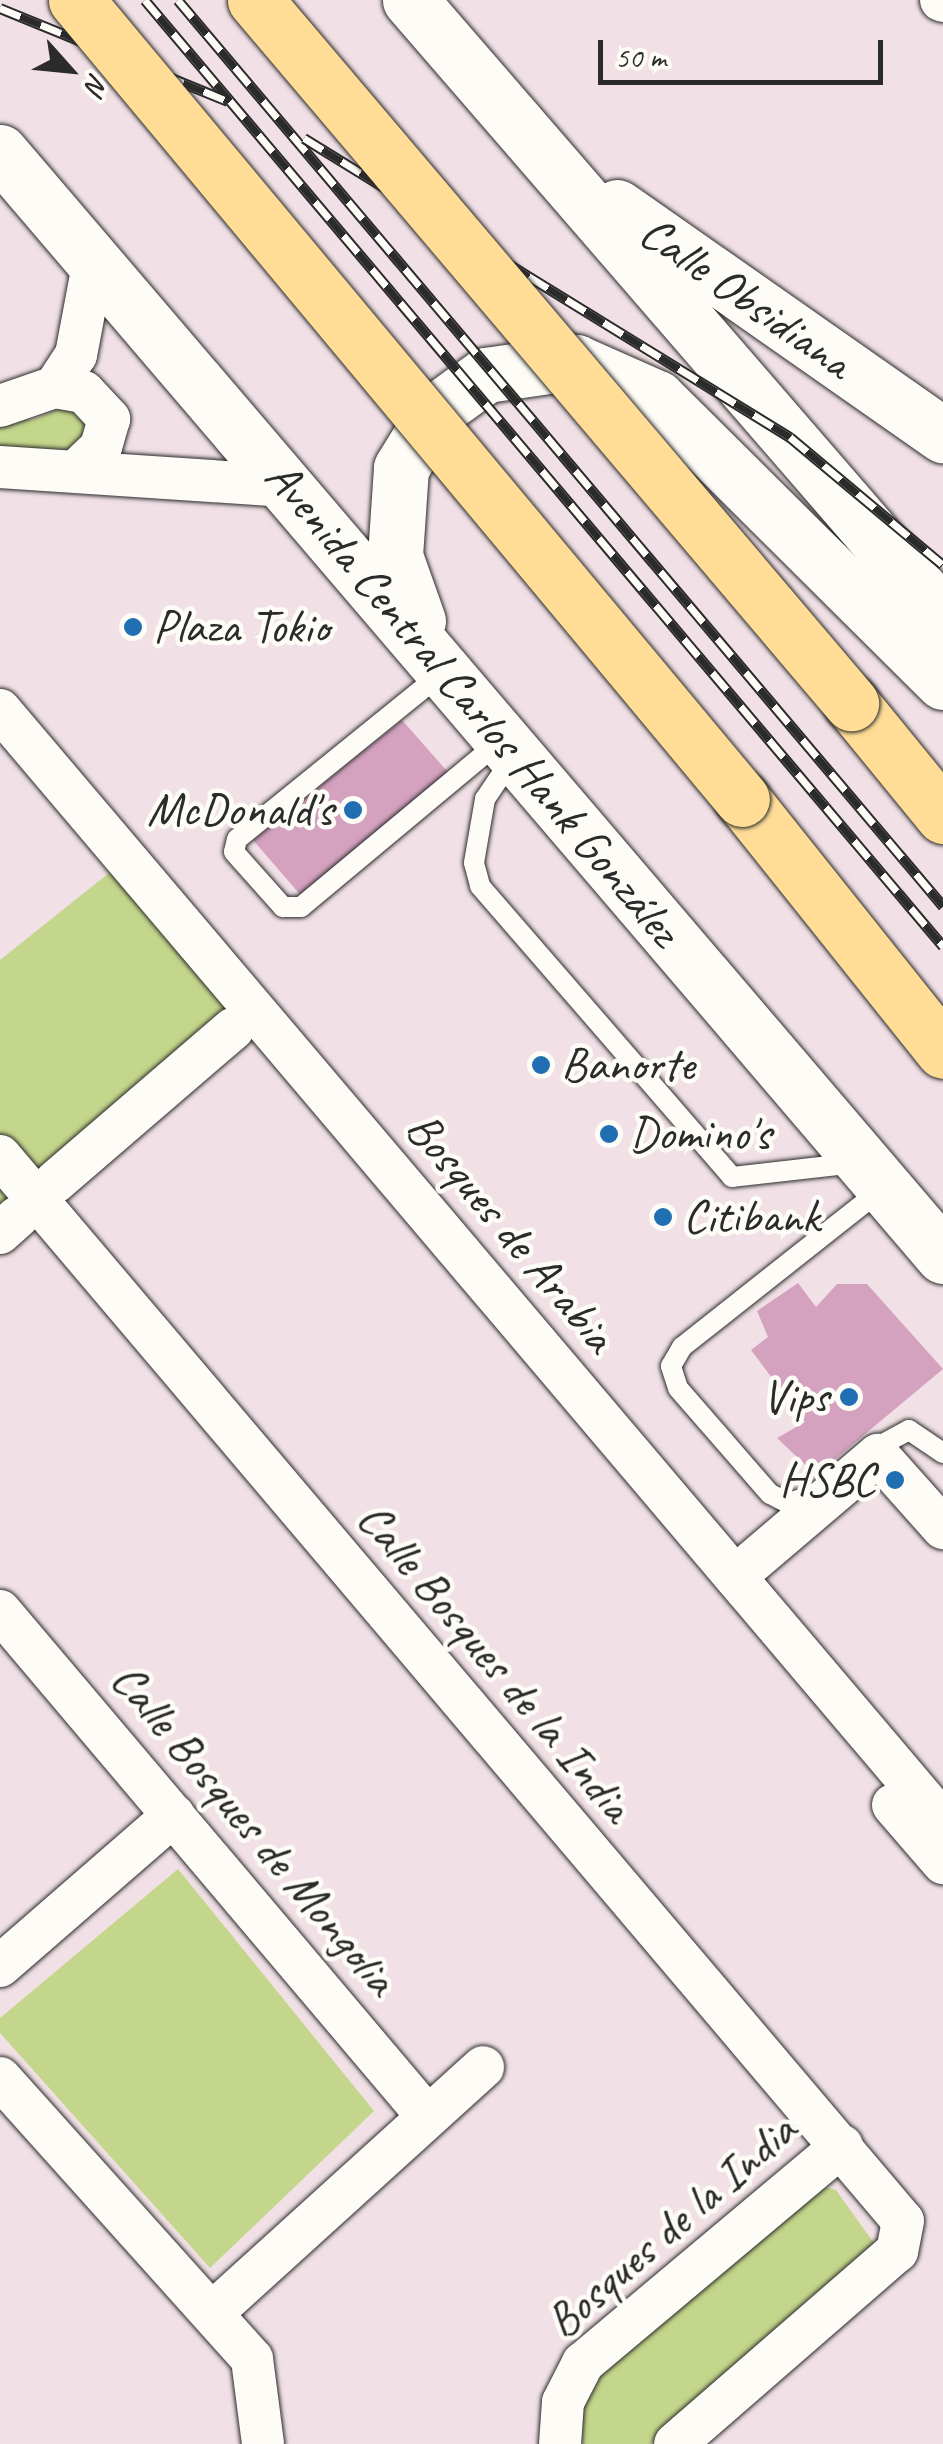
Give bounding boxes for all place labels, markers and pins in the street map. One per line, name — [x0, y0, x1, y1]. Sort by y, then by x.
place label: Plaza Tokio — [153, 598, 329, 656]
marker: Plaza Tokio — [122, 616, 144, 638]
place label: McDonald's — [147, 781, 333, 839]
marker: McDonald's — [342, 799, 364, 821]
place label: Banorte — [561, 1036, 694, 1094]
marker: Banorte — [530, 1054, 552, 1076]
place label: Domino's — [629, 1105, 771, 1163]
marker: Domino's — [598, 1123, 620, 1145]
place label: Citibank — [683, 1188, 819, 1246]
marker: Citibank — [652, 1206, 674, 1228]
place label: Vips — [762, 1368, 829, 1426]
marker: Vips — [838, 1386, 860, 1408]
place label: HSBC — [779, 1451, 875, 1509]
marker: HSBC — [884, 1469, 906, 1491]

